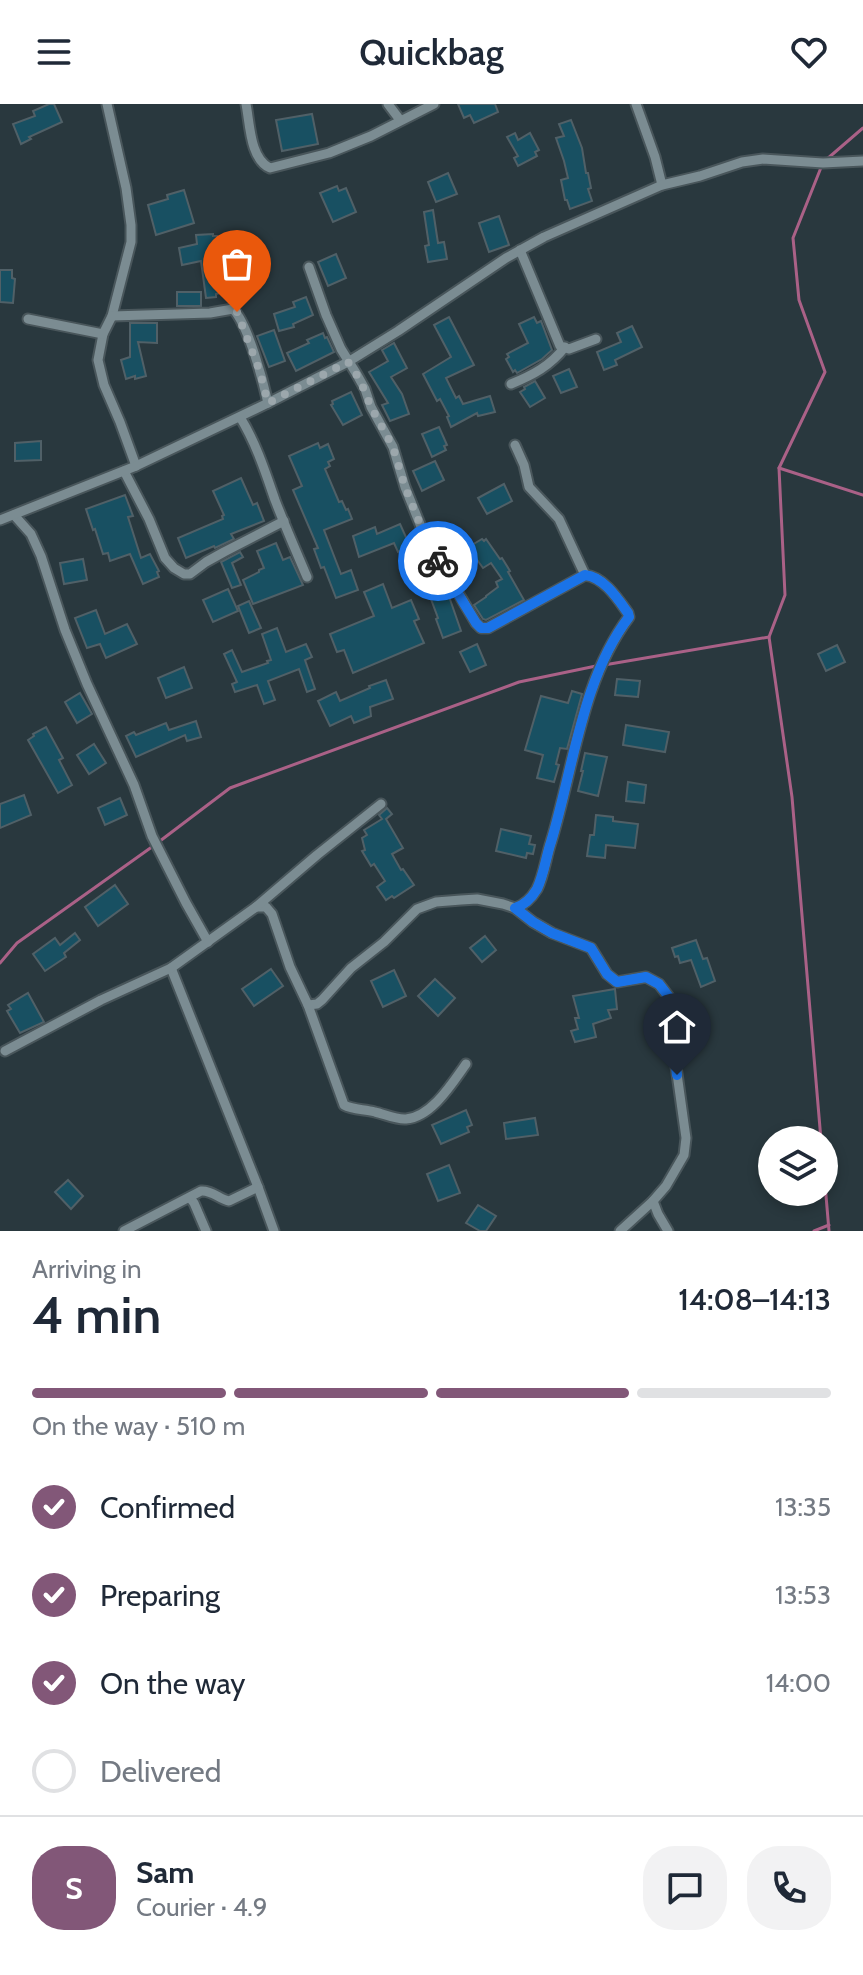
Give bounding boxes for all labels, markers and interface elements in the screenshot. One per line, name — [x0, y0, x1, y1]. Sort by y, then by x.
icon: menu — [32, 30, 76, 74]
text: Quickbag — [359, 30, 504, 74]
icon: heart — [787, 30, 831, 74]
pin — [203, 230, 271, 312]
icon: bag — [215, 242, 259, 286]
courier — [398, 521, 478, 601]
icon: bike — [416, 539, 460, 583]
pin — [643, 993, 711, 1075]
icon: home — [655, 1005, 699, 1049]
map controls — [758, 1126, 838, 1206]
button: layers — [758, 1126, 838, 1206]
text: Arriving in — [32, 1253, 142, 1285]
text: 14:08–14:13 — [678, 1281, 831, 1318]
text: 4 min — [32, 1283, 161, 1346]
text: On the way · 510 m — [32, 1410, 245, 1442]
icon: check — [32, 1485, 76, 1529]
text: Confirmed — [100, 1489, 235, 1526]
text: 13:35 — [775, 1491, 831, 1523]
icon: check — [32, 1573, 76, 1617]
text: Preparing — [100, 1577, 220, 1614]
text: 13:53 — [775, 1579, 831, 1611]
icon: check — [32, 1661, 76, 1705]
text: On the way — [100, 1665, 245, 1702]
text: 14:00 — [766, 1667, 831, 1699]
text: Delivered — [100, 1753, 221, 1790]
button: chat — [643, 1846, 727, 1930]
button: phone — [747, 1846, 831, 1930]
text: Sam — [136, 1854, 194, 1891]
text: S — [65, 1870, 83, 1907]
text: Courier · 4.9 — [136, 1891, 268, 1923]

